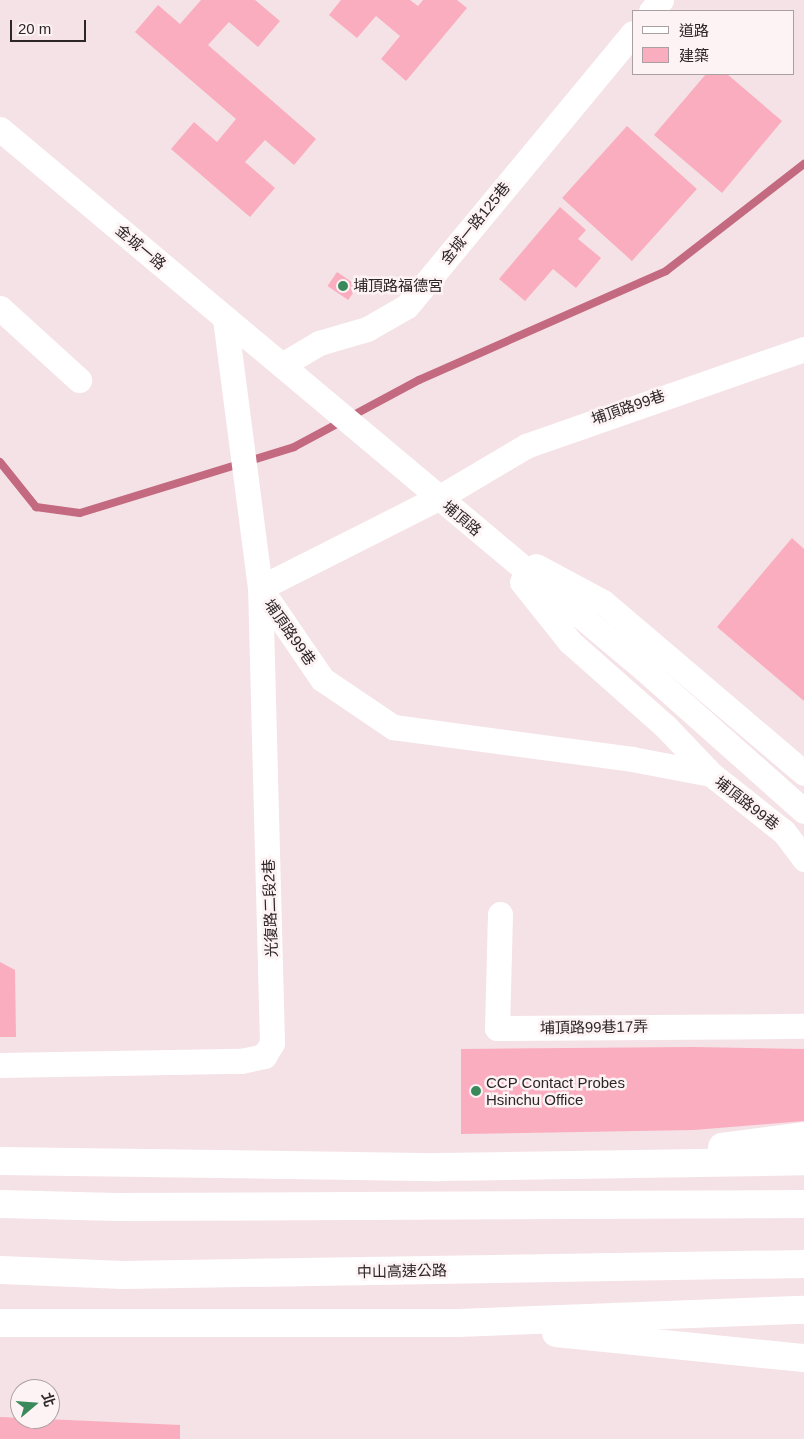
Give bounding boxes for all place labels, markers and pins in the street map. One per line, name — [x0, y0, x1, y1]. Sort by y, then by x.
place label: 埔頂路福德宮 — [353, 277, 443, 295]
marker: 埔頂路福德宮 — [337, 280, 349, 292]
place label: CCP Contact Probes Hsinchu Office — [486, 1073, 625, 1108]
marker: CCP Contact Probes Hsinchu Office — [470, 1085, 482, 1097]

